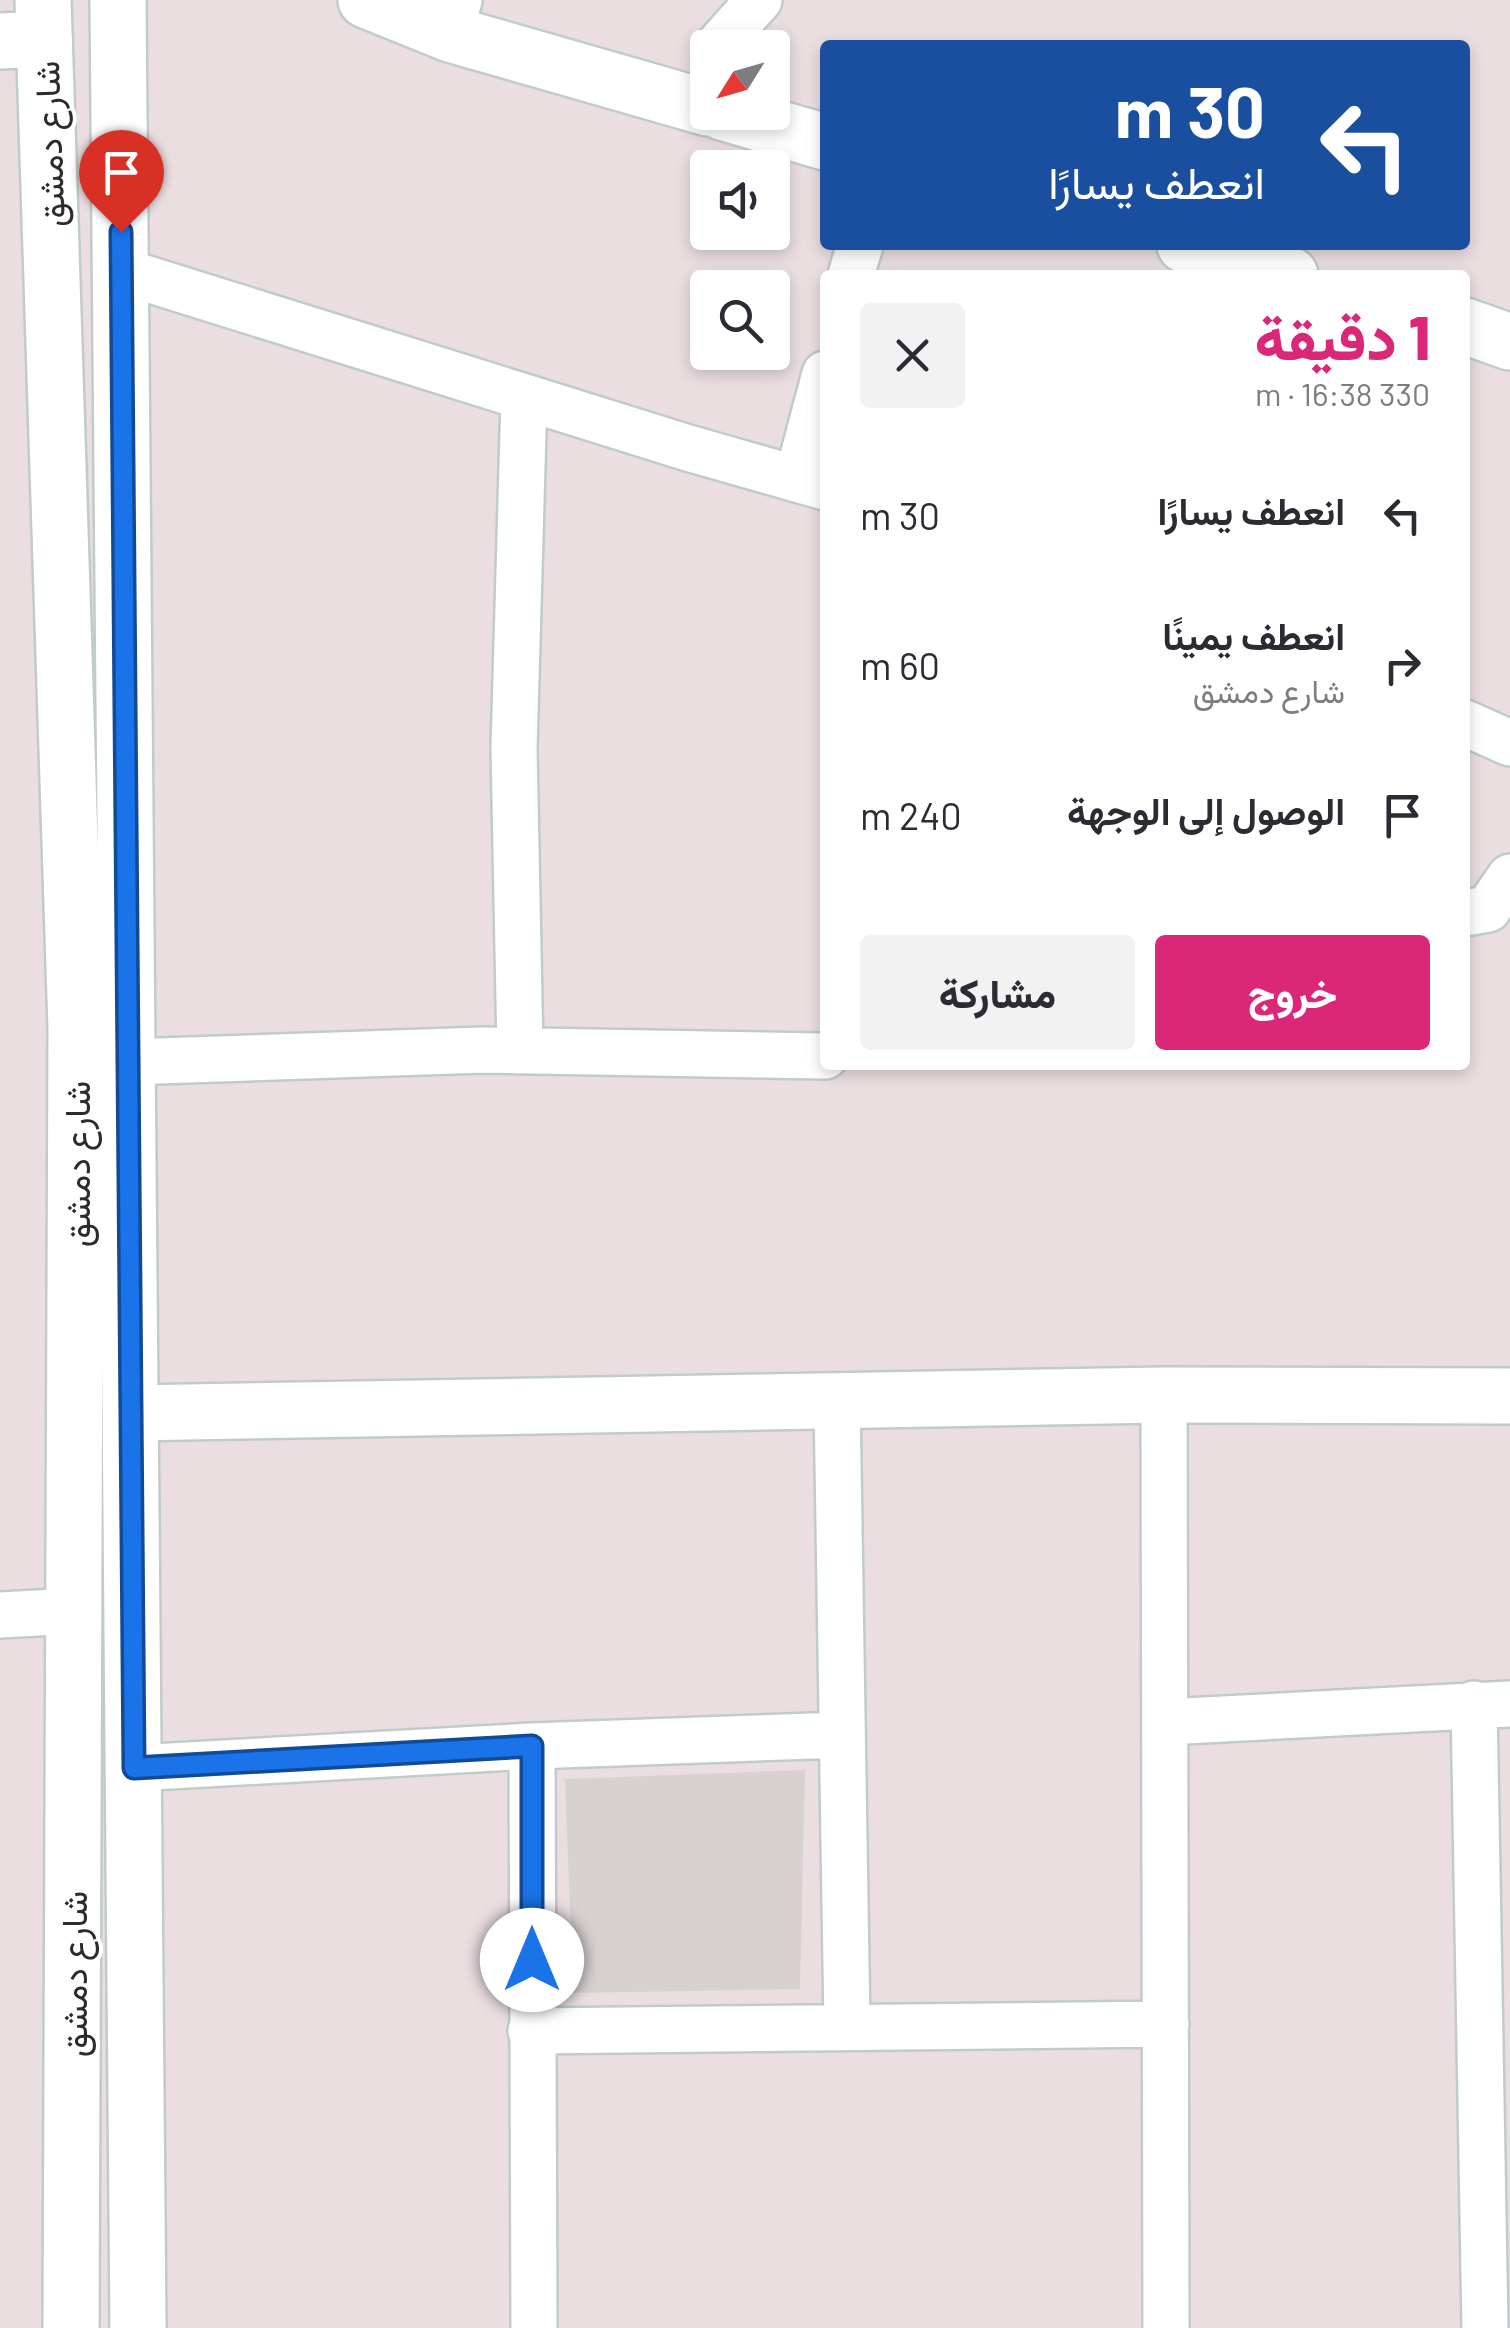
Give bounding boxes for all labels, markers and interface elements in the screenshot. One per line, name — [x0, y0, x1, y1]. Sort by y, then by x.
north arrow — [690, 30, 790, 130]
map controls — [690, 30, 790, 370]
street label: شارع دمشق — [24, 60, 77, 228]
text: 30 m — [1115, 68, 1265, 152]
icon: left — [1300, 80, 1430, 210]
pin — [79, 130, 164, 233]
icon: arrive — [94, 145, 149, 200]
button: sound — [690, 150, 790, 250]
text: انعطف يسارًا — [1048, 154, 1265, 208]
button: search — [690, 270, 790, 370]
text: 1 دقيقة — [1255, 300, 1430, 372]
button: close — [860, 303, 965, 408]
text: 330 m · 16:38 — [1255, 374, 1430, 412]
text: انعطف يسارًا — [1158, 487, 1345, 533]
icon: left — [1375, 488, 1430, 543]
text: 30 m — [860, 492, 940, 538]
text: انعطف يمينًا — [1162, 612, 1345, 658]
icon: right — [1375, 638, 1430, 693]
text: 60 m — [860, 642, 940, 688]
text: شارع دمشق — [1193, 671, 1345, 709]
text: الوصول إلى الوجهة — [1067, 787, 1345, 833]
icon: arrive — [1375, 788, 1430, 843]
text: 240 m — [860, 792, 962, 838]
button: مشاركة — [860, 935, 1135, 1050]
button: خروج — [1155, 935, 1430, 1050]
street label: شارع دمشق — [55, 1081, 102, 1247]
street label: شارع دمشق — [52, 1891, 99, 2057]
position arrow — [480, 1908, 584, 2012]

